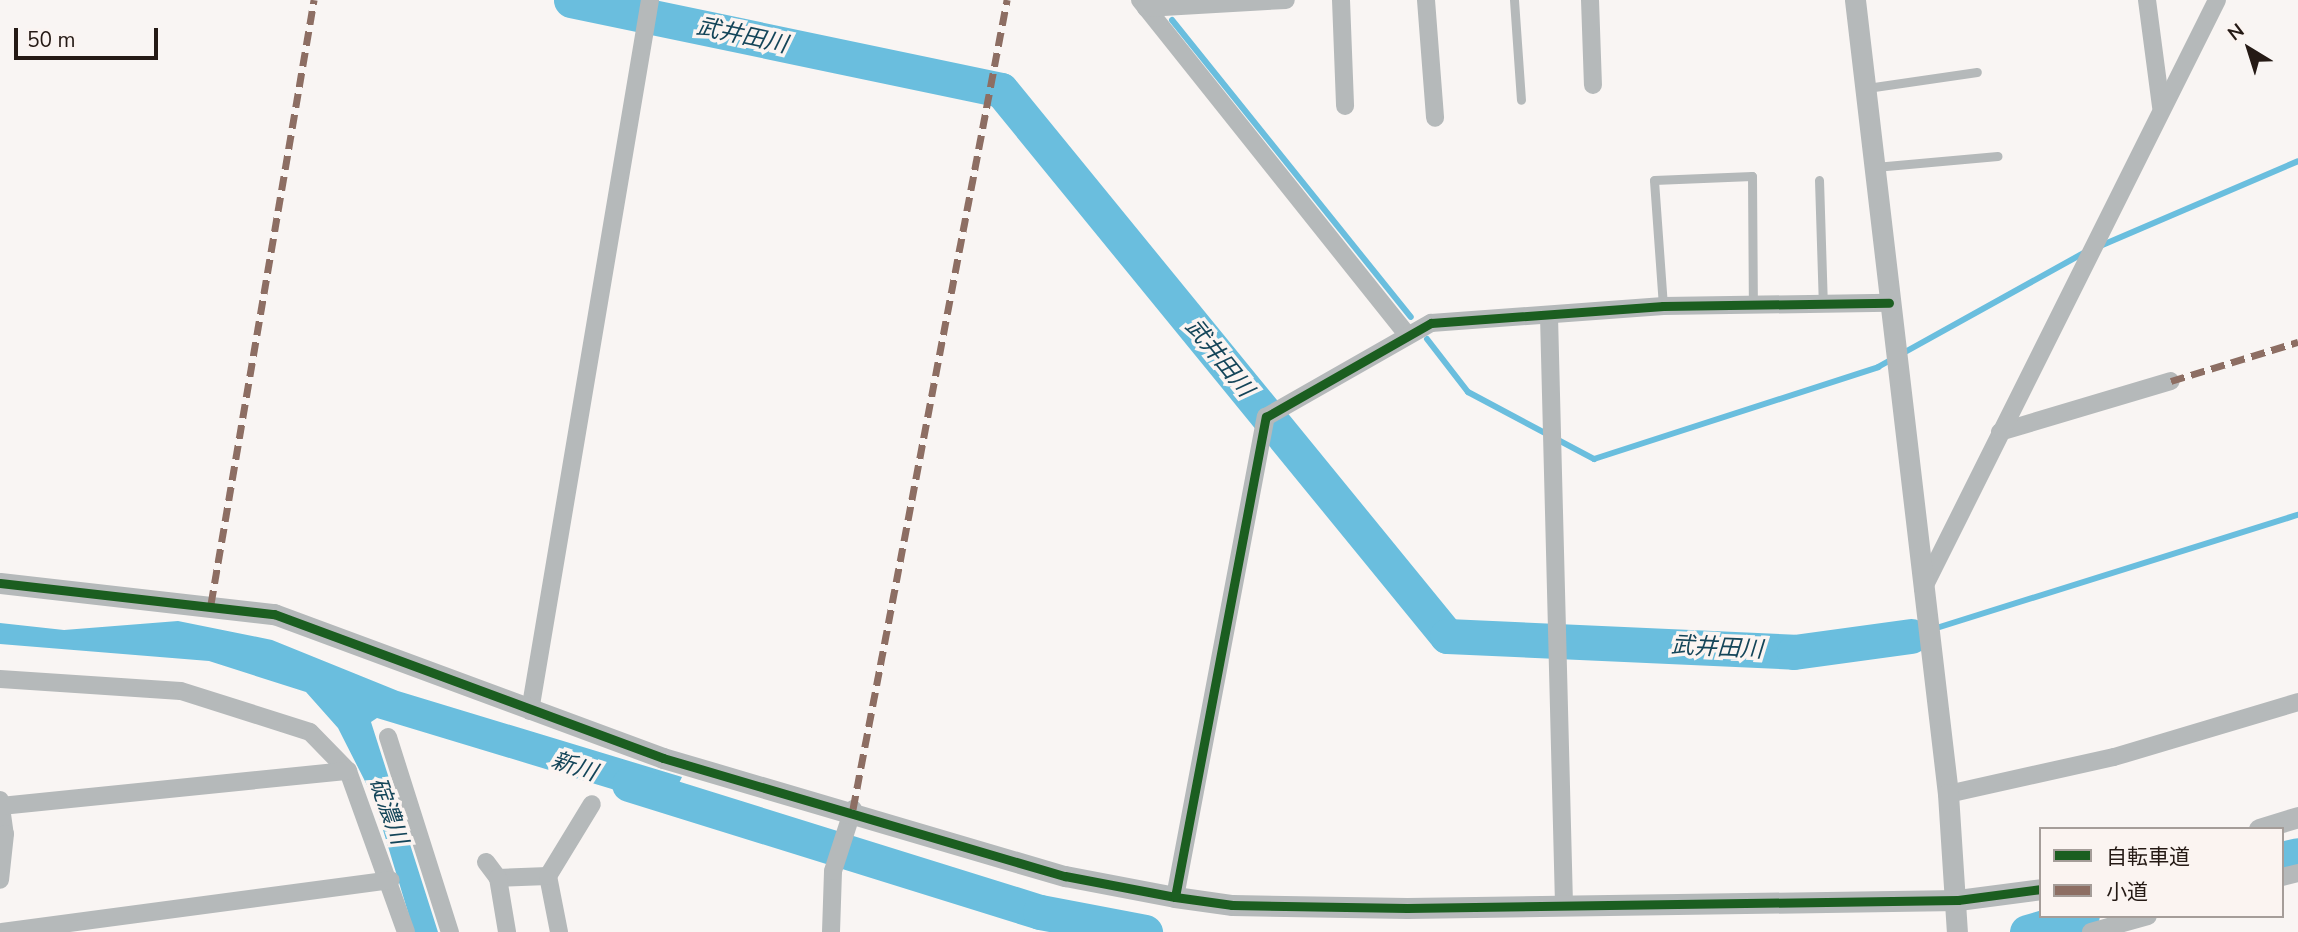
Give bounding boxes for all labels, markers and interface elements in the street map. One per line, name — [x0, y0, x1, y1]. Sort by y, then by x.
water label: 武井田川 — [694, 13, 790, 59]
scale bar — [18, 14, 161, 58]
north arrow — [2214, 14, 2284, 84]
text: N — [2222, 18, 2250, 47]
text: 50 m — [27, 26, 76, 54]
water label: 武井田川 — [1179, 314, 1259, 402]
water label: 武井田川 — [1670, 632, 1764, 664]
water label: 新川 — [548, 747, 600, 787]
water label: 碇濃川 — [363, 774, 413, 848]
legend — [2039, 827, 2284, 918]
text: 自転車道 — [2106, 843, 2190, 871]
text: 小道 — [2106, 878, 2148, 906]

